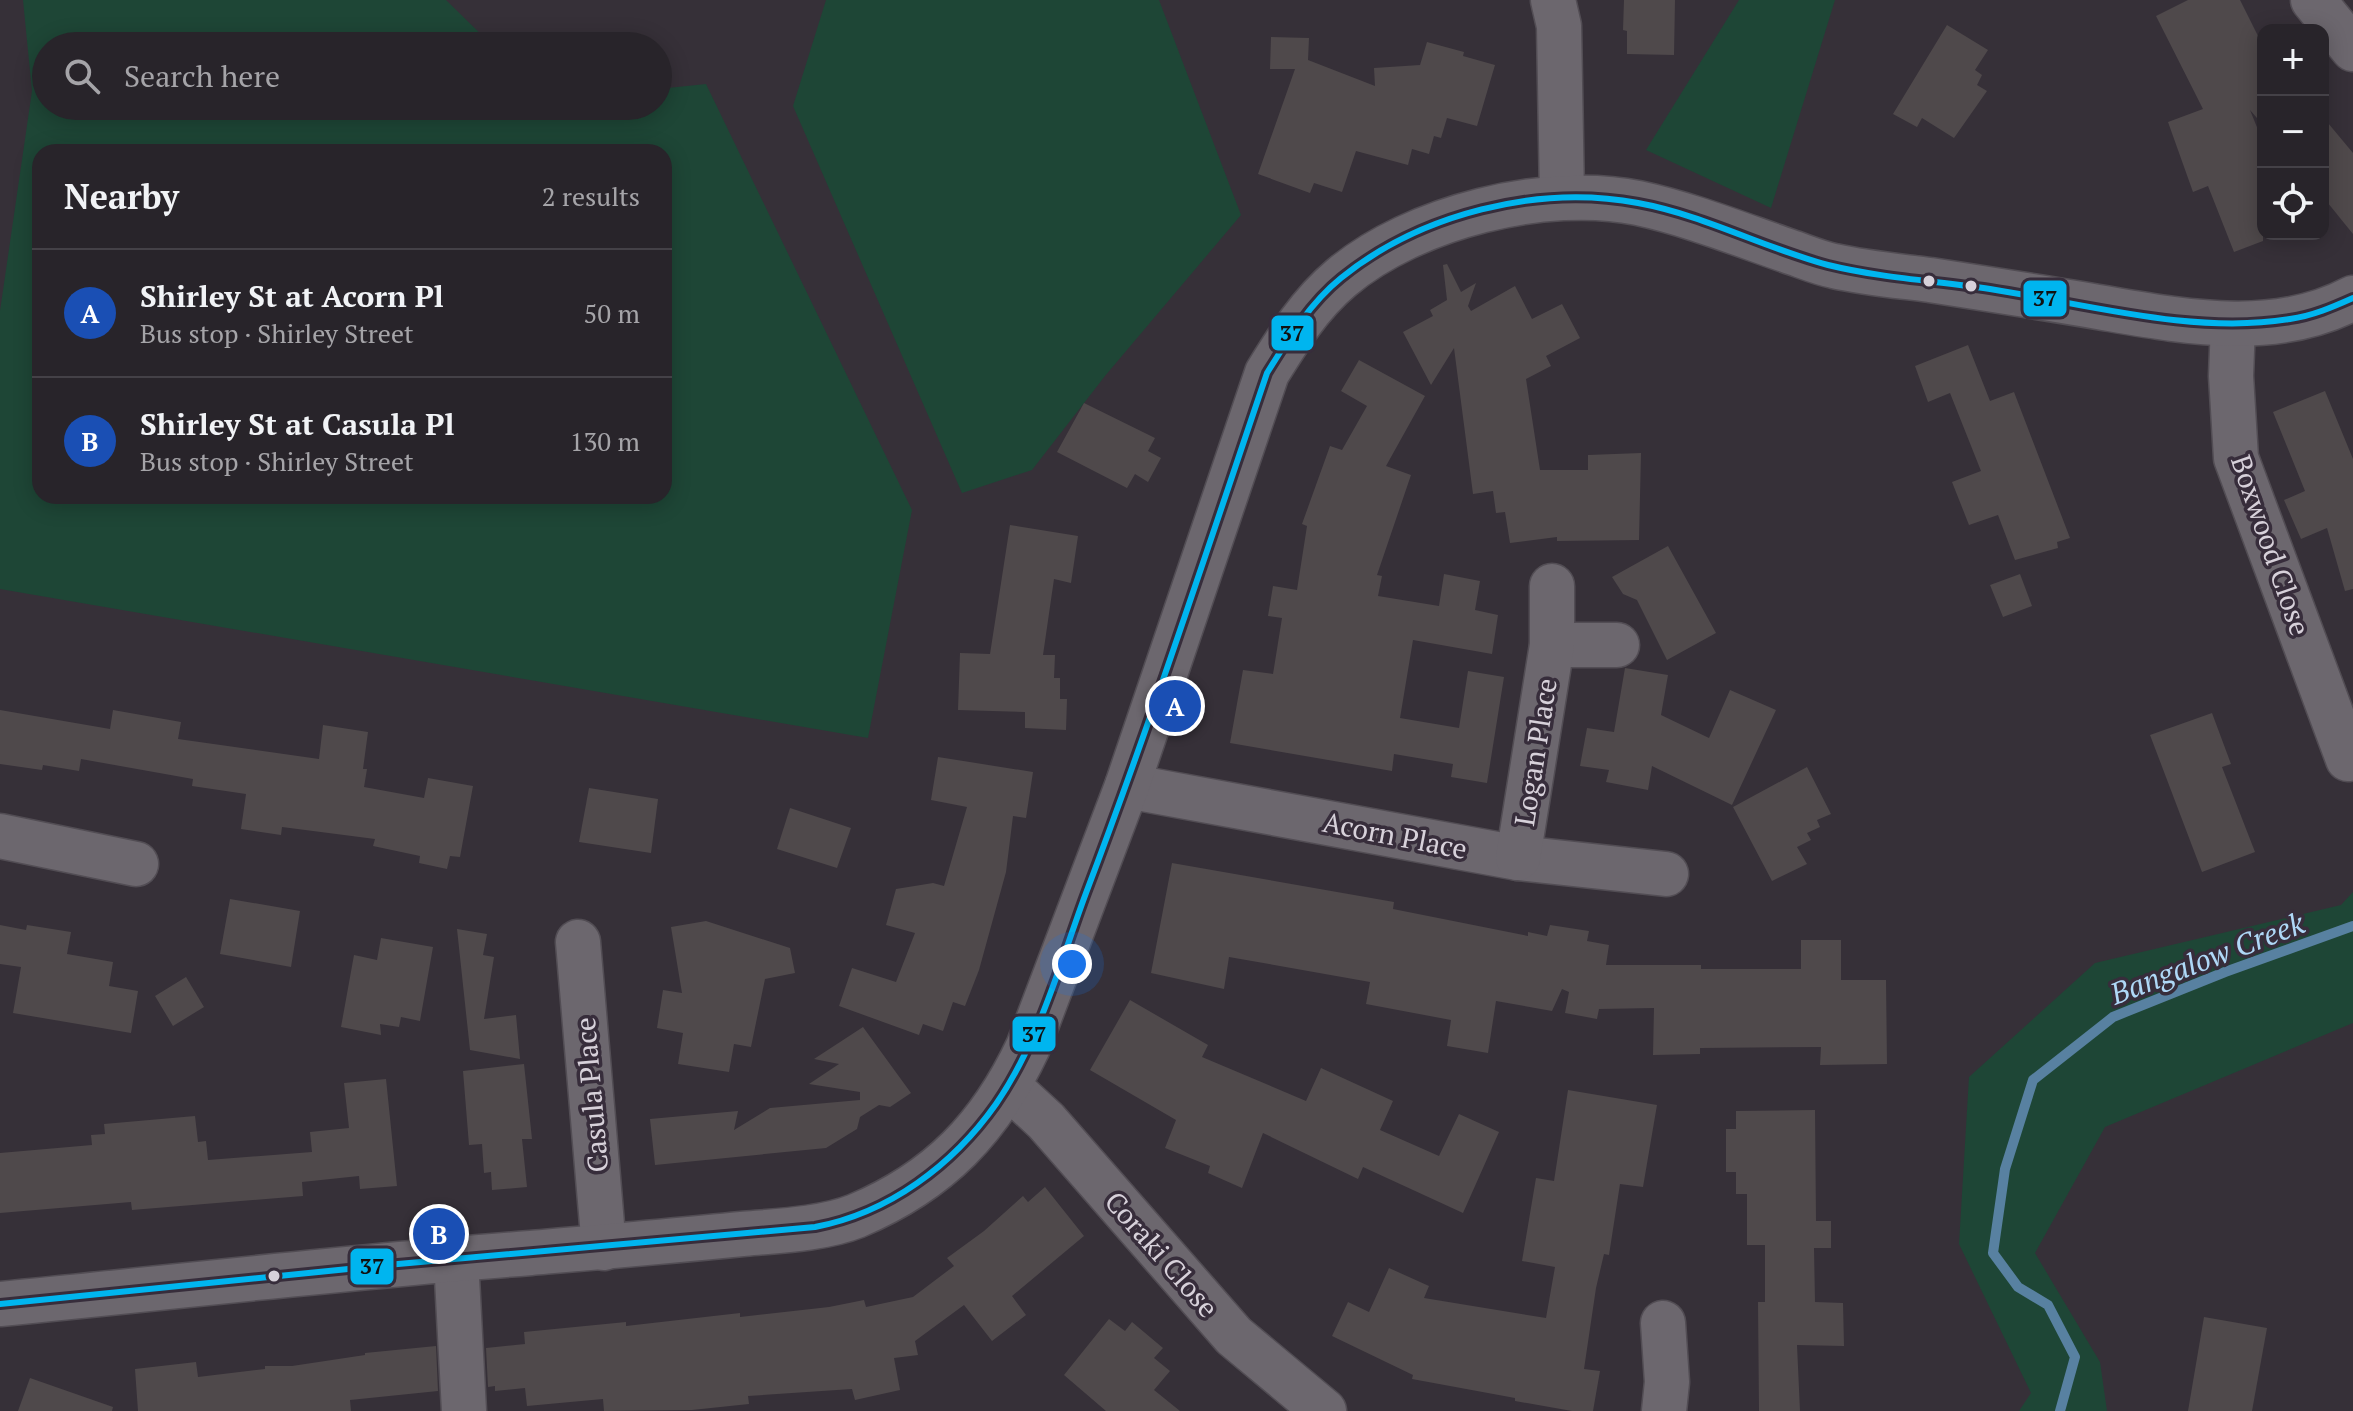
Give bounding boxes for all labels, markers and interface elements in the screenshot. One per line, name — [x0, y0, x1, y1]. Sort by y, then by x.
map controls — [2257, 24, 2329, 240]
button: + — [2257, 24, 2329, 96]
search box — [32, 32, 672, 120]
icon: search — [60, 54, 104, 98]
text: Search here — [124, 56, 280, 96]
button: − — [2257, 96, 2329, 168]
button: locate — [2257, 168, 2329, 240]
text: Nearby — [64, 174, 179, 219]
text: 2 results — [542, 179, 640, 213]
unlabelled marker — [1921, 273, 1937, 289]
text: Shirley St at Acorn Pl — [140, 276, 444, 316]
unlabelled marker — [1963, 278, 1979, 294]
line badge: 37 — [2022, 279, 2068, 318]
text: 37 — [2033, 283, 2057, 312]
text: A — [81, 296, 99, 330]
text: 50 m — [584, 296, 640, 330]
line badge: 37 — [1270, 314, 1315, 352]
text: Bus stop · Shirley Street — [140, 316, 414, 350]
text: 37 — [1280, 318, 1304, 347]
text: Shirley St at Casula Pl — [140, 404, 454, 444]
text: B — [82, 424, 98, 458]
text: 130 m — [570, 424, 640, 458]
text: Bus stop · Shirley Street — [140, 444, 414, 478]
street label: Boxwood Close — [2223, 450, 2319, 640]
pin: A — [1149, 676, 1201, 736]
street label: Logan Place — [1505, 676, 1565, 828]
street label: Acorn Place — [1320, 803, 1470, 867]
water label: Bangalow Creek — [2103, 902, 2310, 1014]
your location — [1052, 944, 1092, 984]
line badge: 37 — [1011, 1015, 1057, 1053]
street label: Casula Place — [566, 1016, 616, 1174]
text: 37 — [1022, 1019, 1046, 1048]
street label: Coraki Close — [1097, 1183, 1227, 1325]
pin: B — [413, 1204, 465, 1264]
line badge: 37 — [349, 1247, 395, 1286]
text: 37 — [360, 1251, 384, 1280]
unlabelled marker — [266, 1268, 282, 1284]

